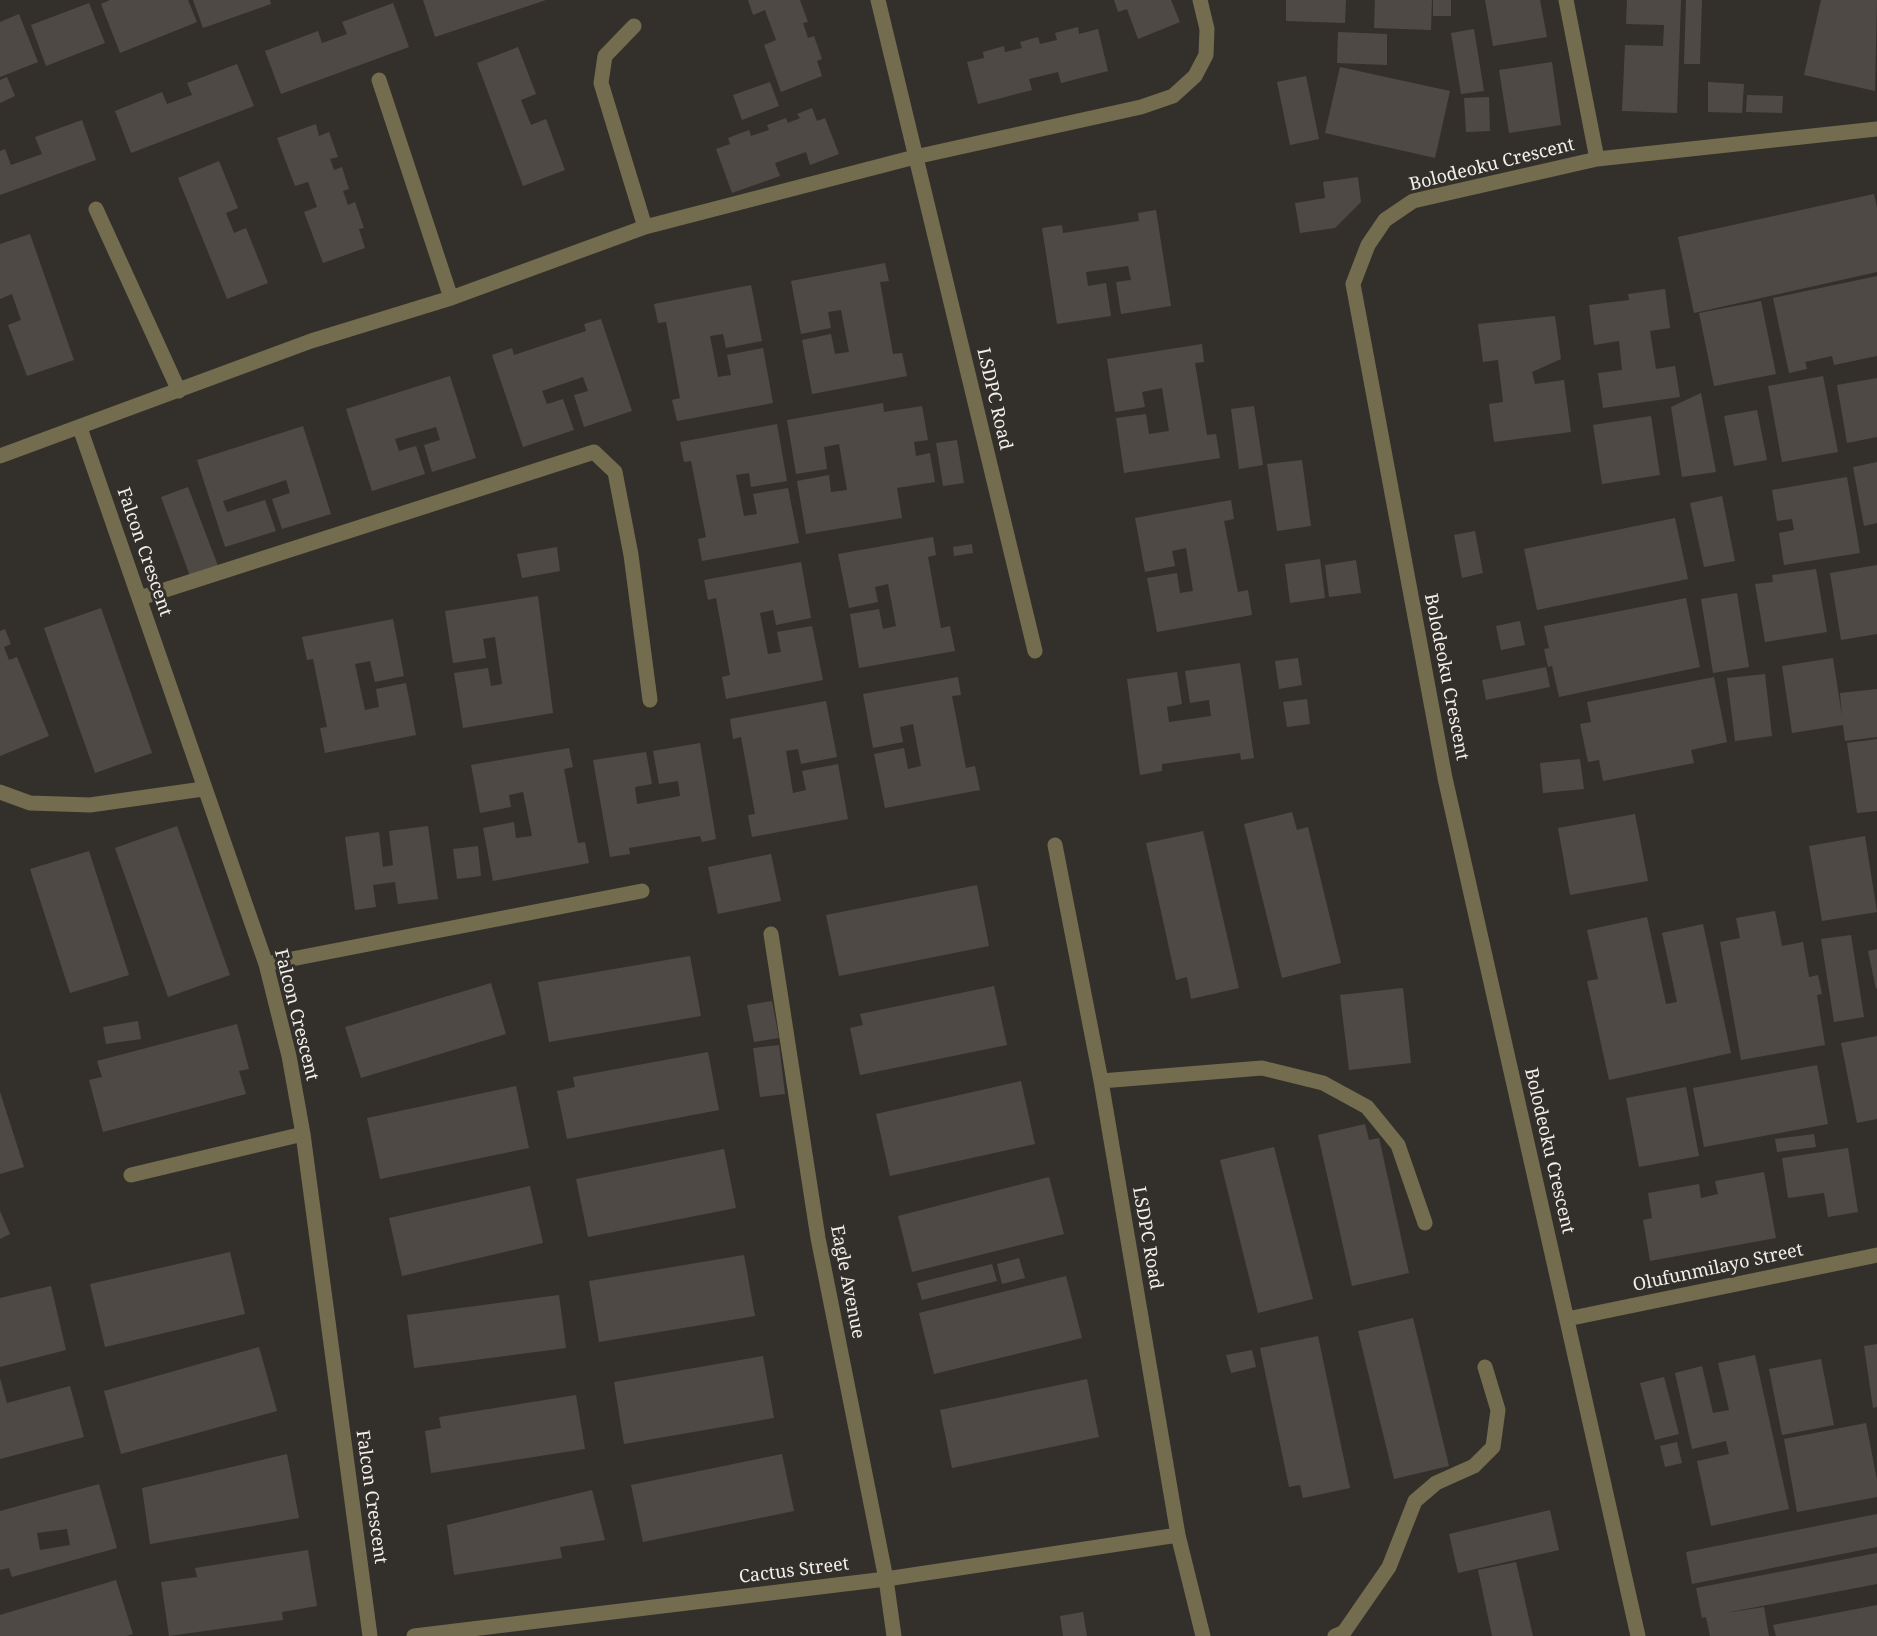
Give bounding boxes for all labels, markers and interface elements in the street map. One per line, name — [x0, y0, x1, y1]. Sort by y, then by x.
street label: Bolodeoku Crescent — [1407, 134, 1577, 196]
street label: LSDPC Road — [972, 346, 1016, 452]
street label: Falcon Crescent — [112, 485, 176, 619]
street label: Bolodeoku Crescent — [1419, 592, 1473, 762]
street label: Falcon Crescent — [269, 947, 323, 1083]
street label: Bolodeoku Crescent — [1519, 1066, 1579, 1236]
street label: LSDPC Road — [1127, 1185, 1167, 1291]
street label: Eagle Avenue — [825, 1223, 869, 1341]
street label: Olufunmilayo Street — [1631, 1239, 1805, 1297]
street label: Falcon Crescent — [351, 1429, 391, 1565]
street label: Cactus Street — [738, 1554, 850, 1588]

